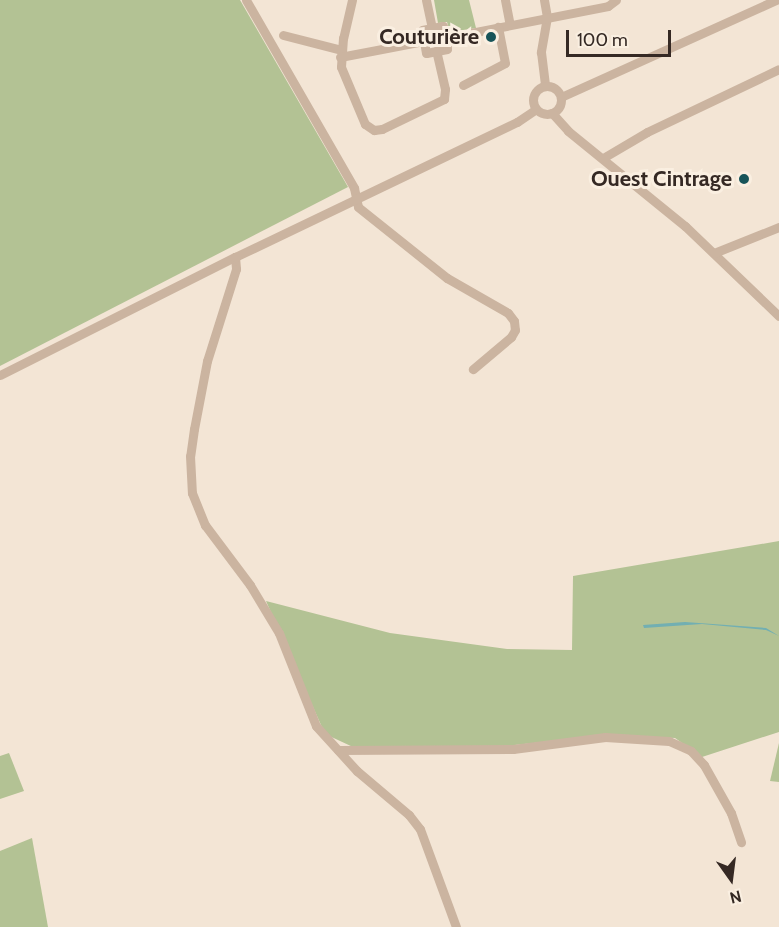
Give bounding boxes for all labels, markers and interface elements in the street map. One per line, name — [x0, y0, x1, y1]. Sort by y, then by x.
scale bar — [569, 18, 674, 56]
place label: Couturière — [379, 24, 479, 50]
text: 100 m — [577, 29, 628, 51]
marker: Couturière — [484, 30, 498, 44]
place label: Ouest Cintrage — [591, 166, 732, 192]
marker: Ouest Cintrage — [737, 172, 751, 186]
north arrow — [701, 849, 761, 909]
text: N — [728, 886, 743, 908]

